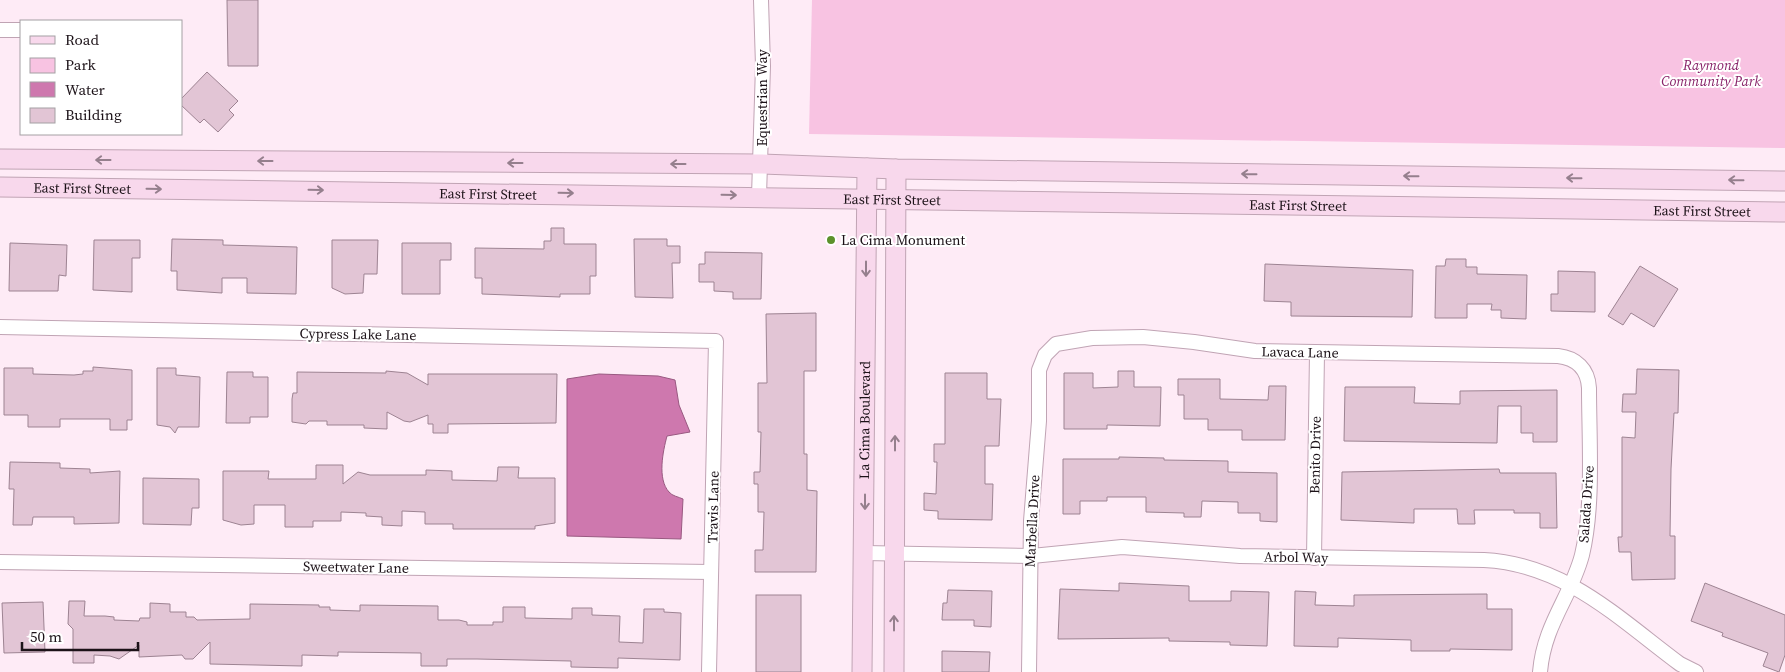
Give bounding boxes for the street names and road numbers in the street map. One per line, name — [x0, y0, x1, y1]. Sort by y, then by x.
street label: Equestrian Way — [752, 49, 772, 147]
street label: East First Street — [33, 177, 131, 199]
street label: East First Street — [439, 183, 537, 205]
street label: East First Street — [843, 189, 941, 210]
street label: East First Street — [1249, 194, 1347, 216]
street label: East First Street — [1653, 200, 1751, 222]
street label: Cypress Lake Lane — [299, 323, 417, 345]
street label: Lavaca Lane — [1261, 341, 1339, 363]
street label: La Cima Boulevard — [854, 361, 875, 479]
street label: Benito Drive — [1304, 416, 1326, 494]
street label: Salada Drive — [1573, 465, 1599, 543]
street label: Travis Lane — [702, 471, 724, 543]
street label: Marbella Drive — [1020, 474, 1044, 568]
street label: Arbol Way — [1264, 546, 1329, 568]
street label: Sweetwater Lane — [303, 556, 409, 578]

